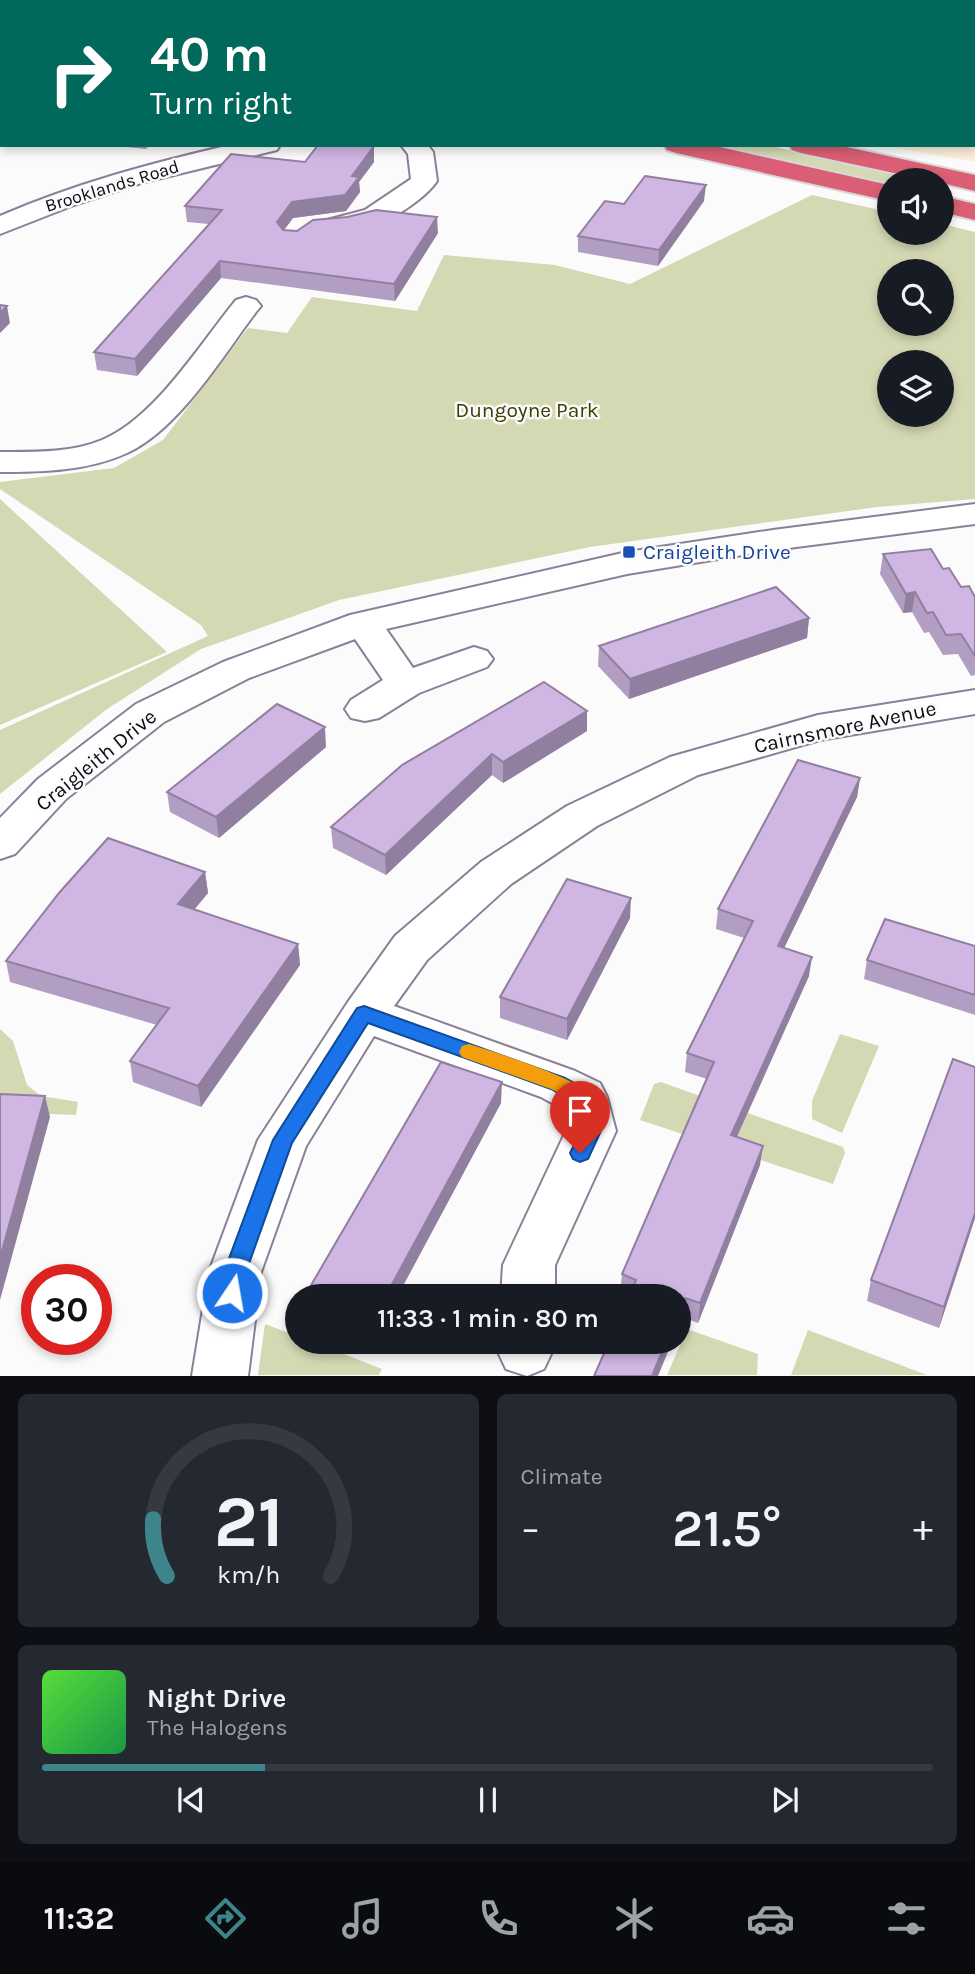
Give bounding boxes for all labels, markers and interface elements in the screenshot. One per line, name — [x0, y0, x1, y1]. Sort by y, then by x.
text: 40 m — [150, 26, 269, 83]
icon: right — [35, 28, 126, 119]
text: Turn right — [150, 85, 292, 122]
street label: Brooklands Road — [42, 155, 182, 217]
map controls — [877, 168, 954, 427]
button: sound — [877, 168, 954, 245]
button: search — [877, 259, 954, 336]
button: layers — [877, 350, 954, 427]
park label: Dungoyne Park — [455, 398, 599, 422]
place label: Craigleith Drive — [643, 540, 791, 564]
marker: Craigleith Drive — [621, 544, 637, 560]
street label: Cairnsmore Avenue — [752, 696, 938, 758]
street label: Craigleith Drive — [31, 704, 161, 816]
pin — [550, 1081, 610, 1153]
icon: arrive — [561, 1092, 599, 1130]
position arrow — [195, 1256, 269, 1330]
speed limit sign: 30 — [21, 1264, 112, 1355]
text: 11:33 · 1 min · 80 m — [377, 1303, 599, 1334]
text: Climate — [521, 1463, 603, 1490]
text: 21 — [213, 1480, 283, 1565]
text: 21.5° — [672, 1498, 781, 1559]
text: − — [521, 1506, 540, 1551]
text: + — [913, 1506, 933, 1551]
text: km/h — [217, 1560, 280, 1589]
text: Night Drive — [147, 1683, 286, 1714]
text: The Halogens — [147, 1714, 287, 1741]
icon: previous — [172, 1781, 210, 1819]
icon: pause — [469, 1781, 507, 1819]
icon: next — [766, 1781, 804, 1819]
icon: directions — [201, 1894, 250, 1943]
icon: music — [338, 1894, 387, 1943]
icon: phone — [474, 1894, 523, 1943]
icon: climate — [610, 1894, 659, 1943]
icon: car — [746, 1894, 795, 1943]
icon: filters — [882, 1894, 931, 1943]
text: 11:32 — [44, 1900, 114, 1937]

